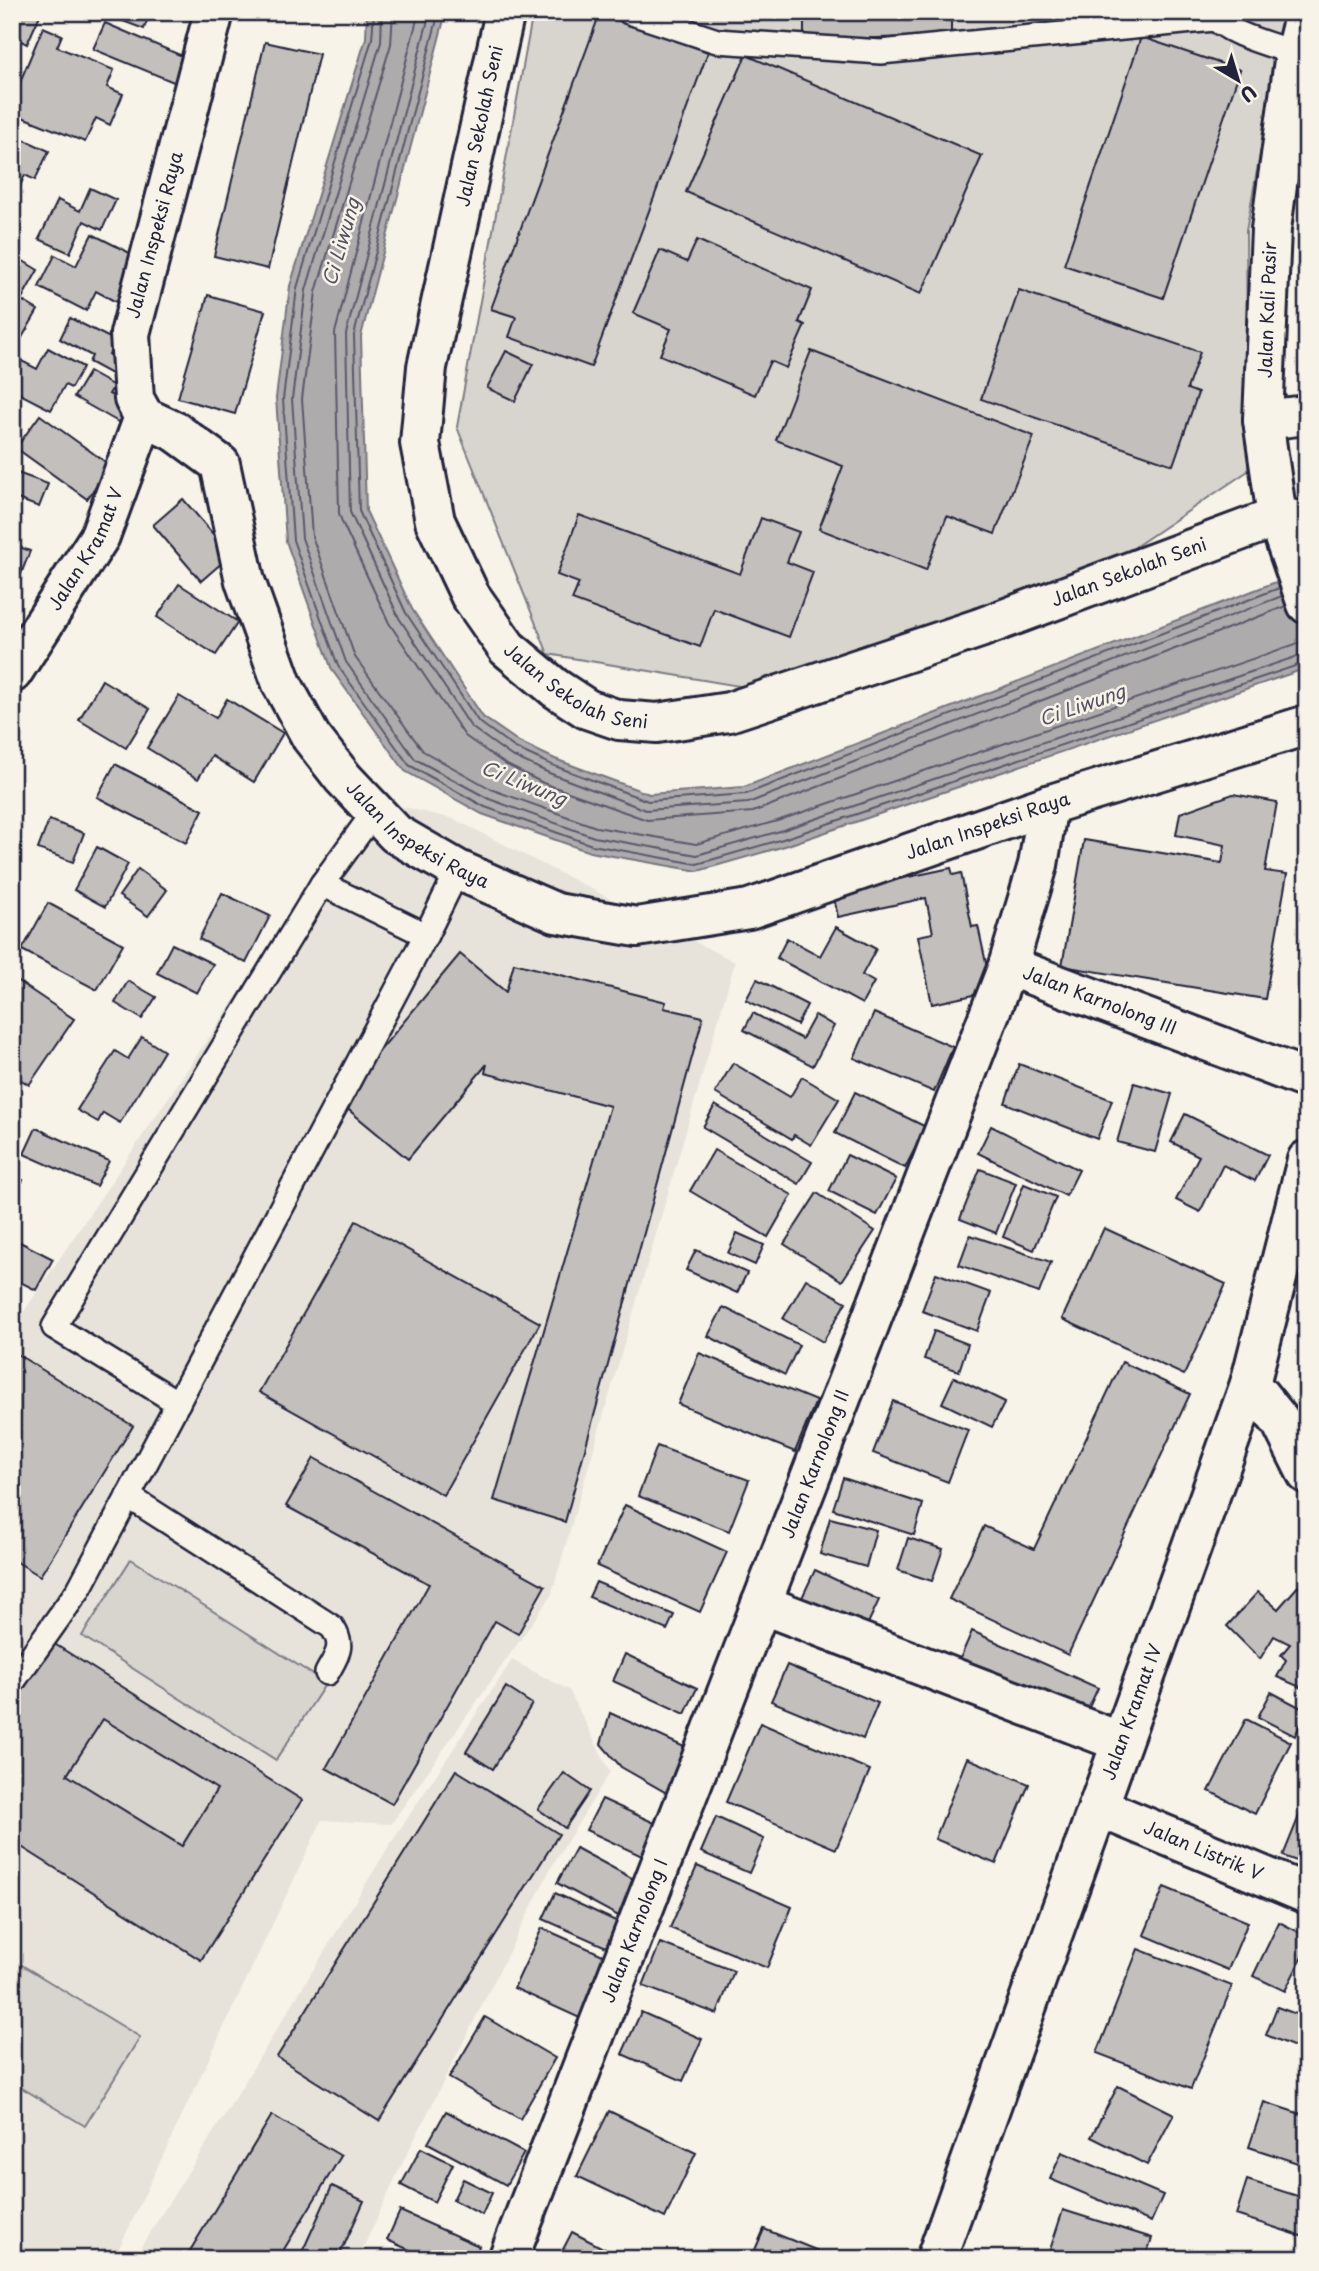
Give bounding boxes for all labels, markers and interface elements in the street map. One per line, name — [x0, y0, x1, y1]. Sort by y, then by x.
street label: Jalan Sekolah Seni — [448, 43, 509, 209]
north arrow — [1204, 46, 1274, 116]
text: U — [1235, 79, 1263, 110]
street label: Jalan Inspeksi Raya — [118, 147, 189, 321]
water label: Ci Liwung — [314, 194, 366, 289]
street label: Jalan Kali Pasir — [1251, 241, 1282, 378]
street label: Jalan Kramat V — [41, 483, 129, 615]
street label: Jalan Sekolah Seni — [1047, 530, 1210, 612]
street label: Jalan Sekolah Seni — [499, 636, 649, 734]
water label: Ci Liwung — [1035, 676, 1130, 732]
water label: Ci Liwung — [478, 752, 572, 812]
street label: Jalan Inspeksi Raya — [341, 774, 494, 894]
street label: Jalan Inspeksi Raya — [902, 784, 1073, 866]
street label: Jalan Karnolong III — [1019, 958, 1181, 1041]
street label: Jalan Karnolong II — [773, 1386, 855, 1542]
street label: Jalan Kramat IV — [1094, 1640, 1168, 1784]
street label: Jalan Listrik V — [1140, 1813, 1268, 1886]
street label: Jalan Karnolong I — [593, 1854, 674, 2006]

